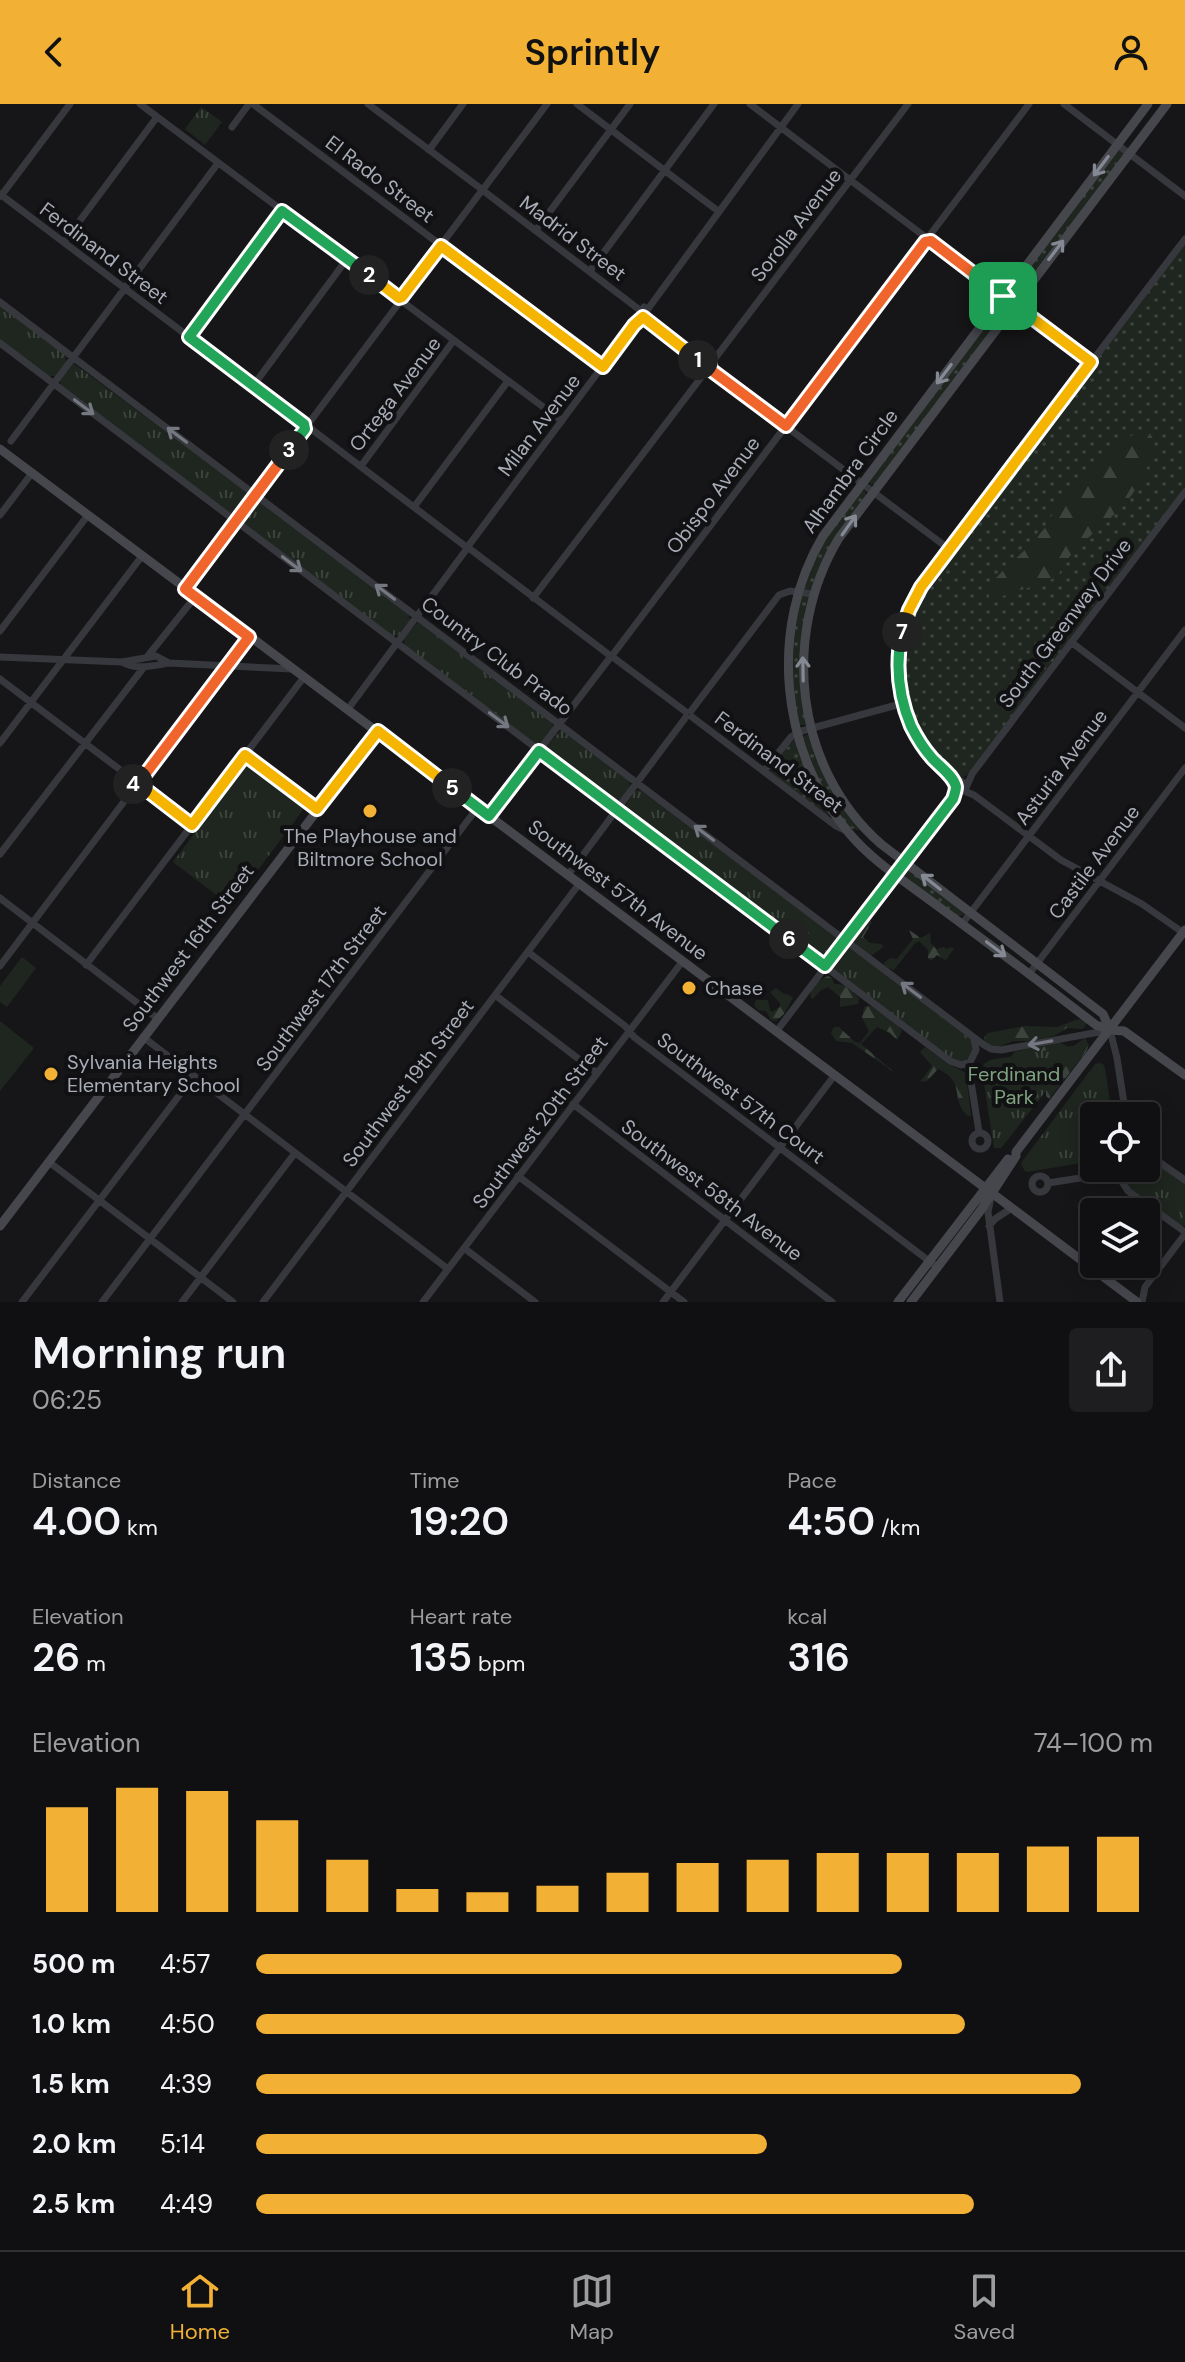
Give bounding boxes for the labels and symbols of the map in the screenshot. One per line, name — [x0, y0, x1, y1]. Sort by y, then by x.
street label: El Rado Street — [320, 130, 440, 229]
one-way arrow — [1093, 155, 1110, 176]
street label: Sorolla Avenue — [745, 163, 847, 287]
street label: Madrid Street — [514, 189, 632, 287]
street label: Ferdinand Street — [35, 196, 174, 310]
one-way arrow — [1048, 240, 1065, 261]
pin: 2 — [349, 255, 389, 295]
pin — [969, 262, 1037, 330]
street label: Ortega Avenue — [343, 331, 447, 457]
pin: 1 — [678, 340, 718, 380]
one-way arrow — [936, 362, 953, 384]
street label: Milan Avenue — [492, 369, 586, 481]
one-way arrow — [73, 398, 95, 415]
street label: Alhambra Circle — [796, 404, 904, 538]
one-way arrow — [167, 427, 188, 444]
pin: 3 — [269, 430, 309, 470]
street label: Obispo Avenue — [660, 431, 766, 559]
one-way arrow — [841, 514, 857, 536]
street label: South Greenway Drive — [993, 533, 1137, 713]
one-way arrow — [281, 555, 302, 572]
one-way arrow — [374, 583, 396, 600]
street label: Country Club Prado — [416, 590, 578, 722]
pin: 7 — [882, 612, 922, 652]
one-way arrow — [796, 656, 811, 683]
street label: Asturia Avenue — [1009, 704, 1113, 830]
street label: Ferdinand Street — [710, 705, 849, 819]
one-way arrow — [488, 712, 509, 729]
pin: 4 — [113, 764, 153, 804]
pin: 5 — [432, 768, 472, 808]
street label: Castile Avenue — [1043, 800, 1145, 924]
marker: The Playhouse and Biltmore School — [361, 802, 379, 820]
street label: Southwest 57th Avenue — [523, 814, 713, 966]
place label: The Playhouse and Biltmore School — [283, 823, 457, 872]
one-way arrow — [693, 825, 715, 842]
street label: Southwest 16th Street — [116, 859, 260, 1037]
one-way arrow — [921, 873, 942, 891]
street label: Southwest 17th Street — [250, 900, 392, 1076]
pin: 6 — [769, 919, 809, 959]
one-way arrow — [984, 941, 1006, 958]
place label: Chase — [705, 975, 763, 1001]
marker: Chase — [680, 979, 698, 997]
one-way arrow — [901, 982, 922, 999]
street label: Southwest 19th Street — [336, 994, 480, 1172]
street label: Southwest 57th Court — [652, 1026, 830, 1170]
street label: Southwest 20th Street — [467, 1030, 614, 1214]
one-way arrow — [1027, 1036, 1053, 1051]
place label: Sylvania Heights Elementary School — [67, 1049, 240, 1098]
park label: Ferdinand Park — [968, 1061, 1060, 1110]
marker: Sylvania Heights Elementary School — [42, 1065, 60, 1083]
street label: Southwest 58th Avenue — [616, 1113, 808, 1267]

